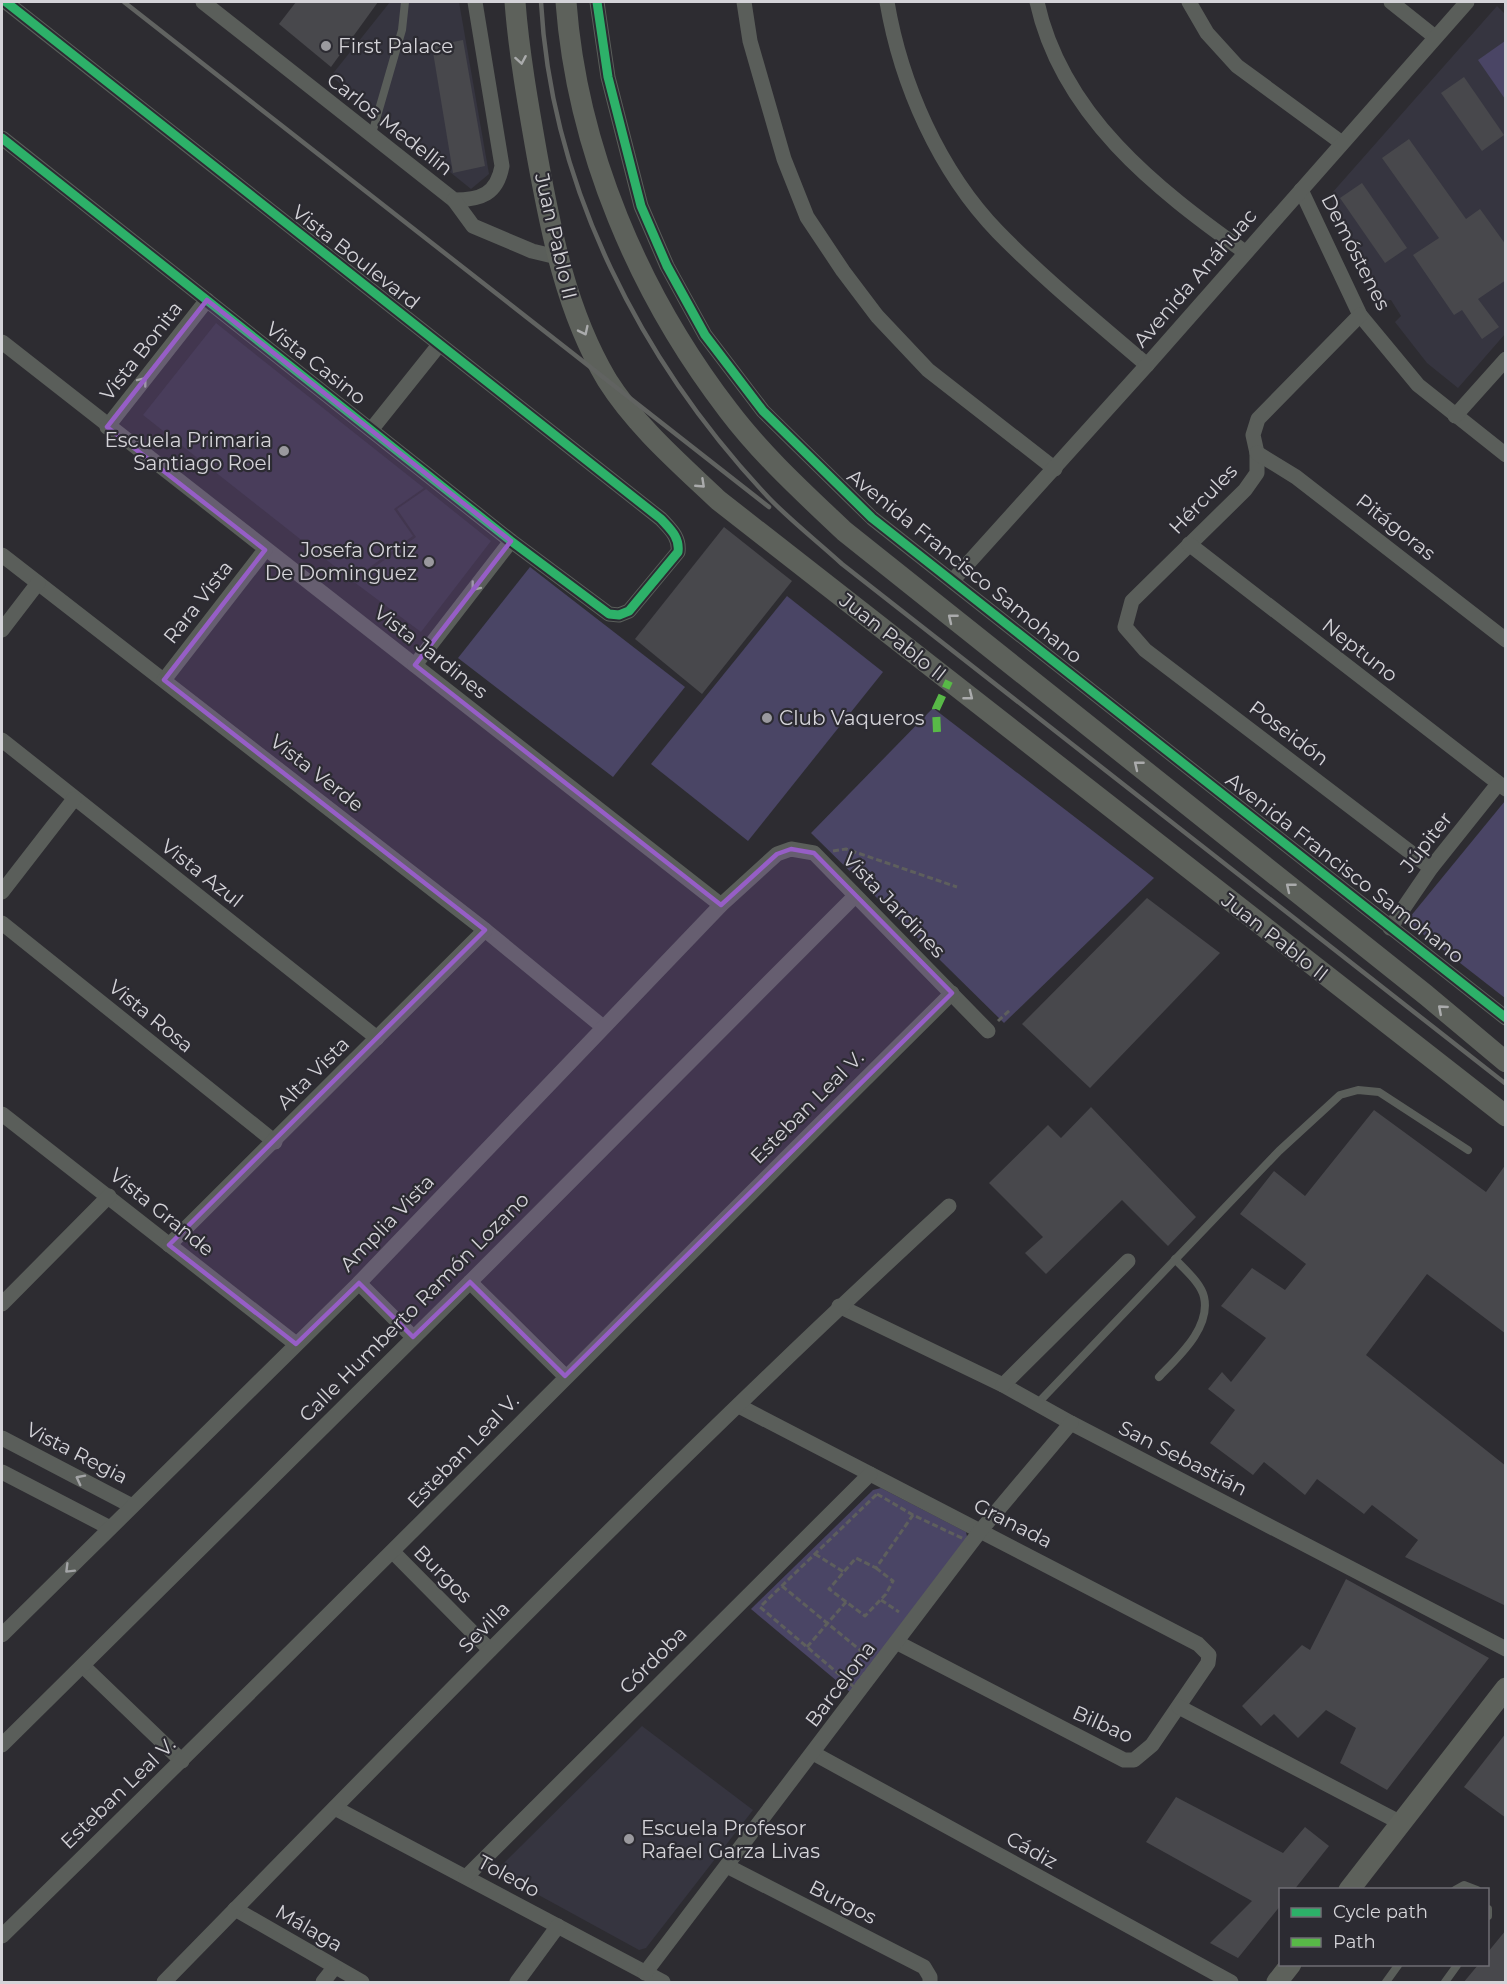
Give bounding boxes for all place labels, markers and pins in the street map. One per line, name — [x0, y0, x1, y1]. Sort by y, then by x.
place label: First Palace — [338, 34, 453, 58]
marker: First Palace — [319, 39, 333, 53]
place label: Escuela Primaria Santiago Roel — [105, 428, 272, 475]
marker: Escuela Primaria Santiago Roel — [277, 444, 291, 458]
place label: Josefa Ortiz De Dominguez — [265, 538, 417, 585]
marker: Josefa Ortiz De Dominguez — [422, 555, 436, 569]
place label: Club Vaqueros — [779, 706, 925, 730]
marker: Club Vaqueros — [760, 711, 774, 725]
place label: Escuela Profesor Rafael Garza Livas — [641, 1816, 820, 1863]
marker: Escuela Profesor Rafael Garza Livas — [622, 1832, 636, 1846]

